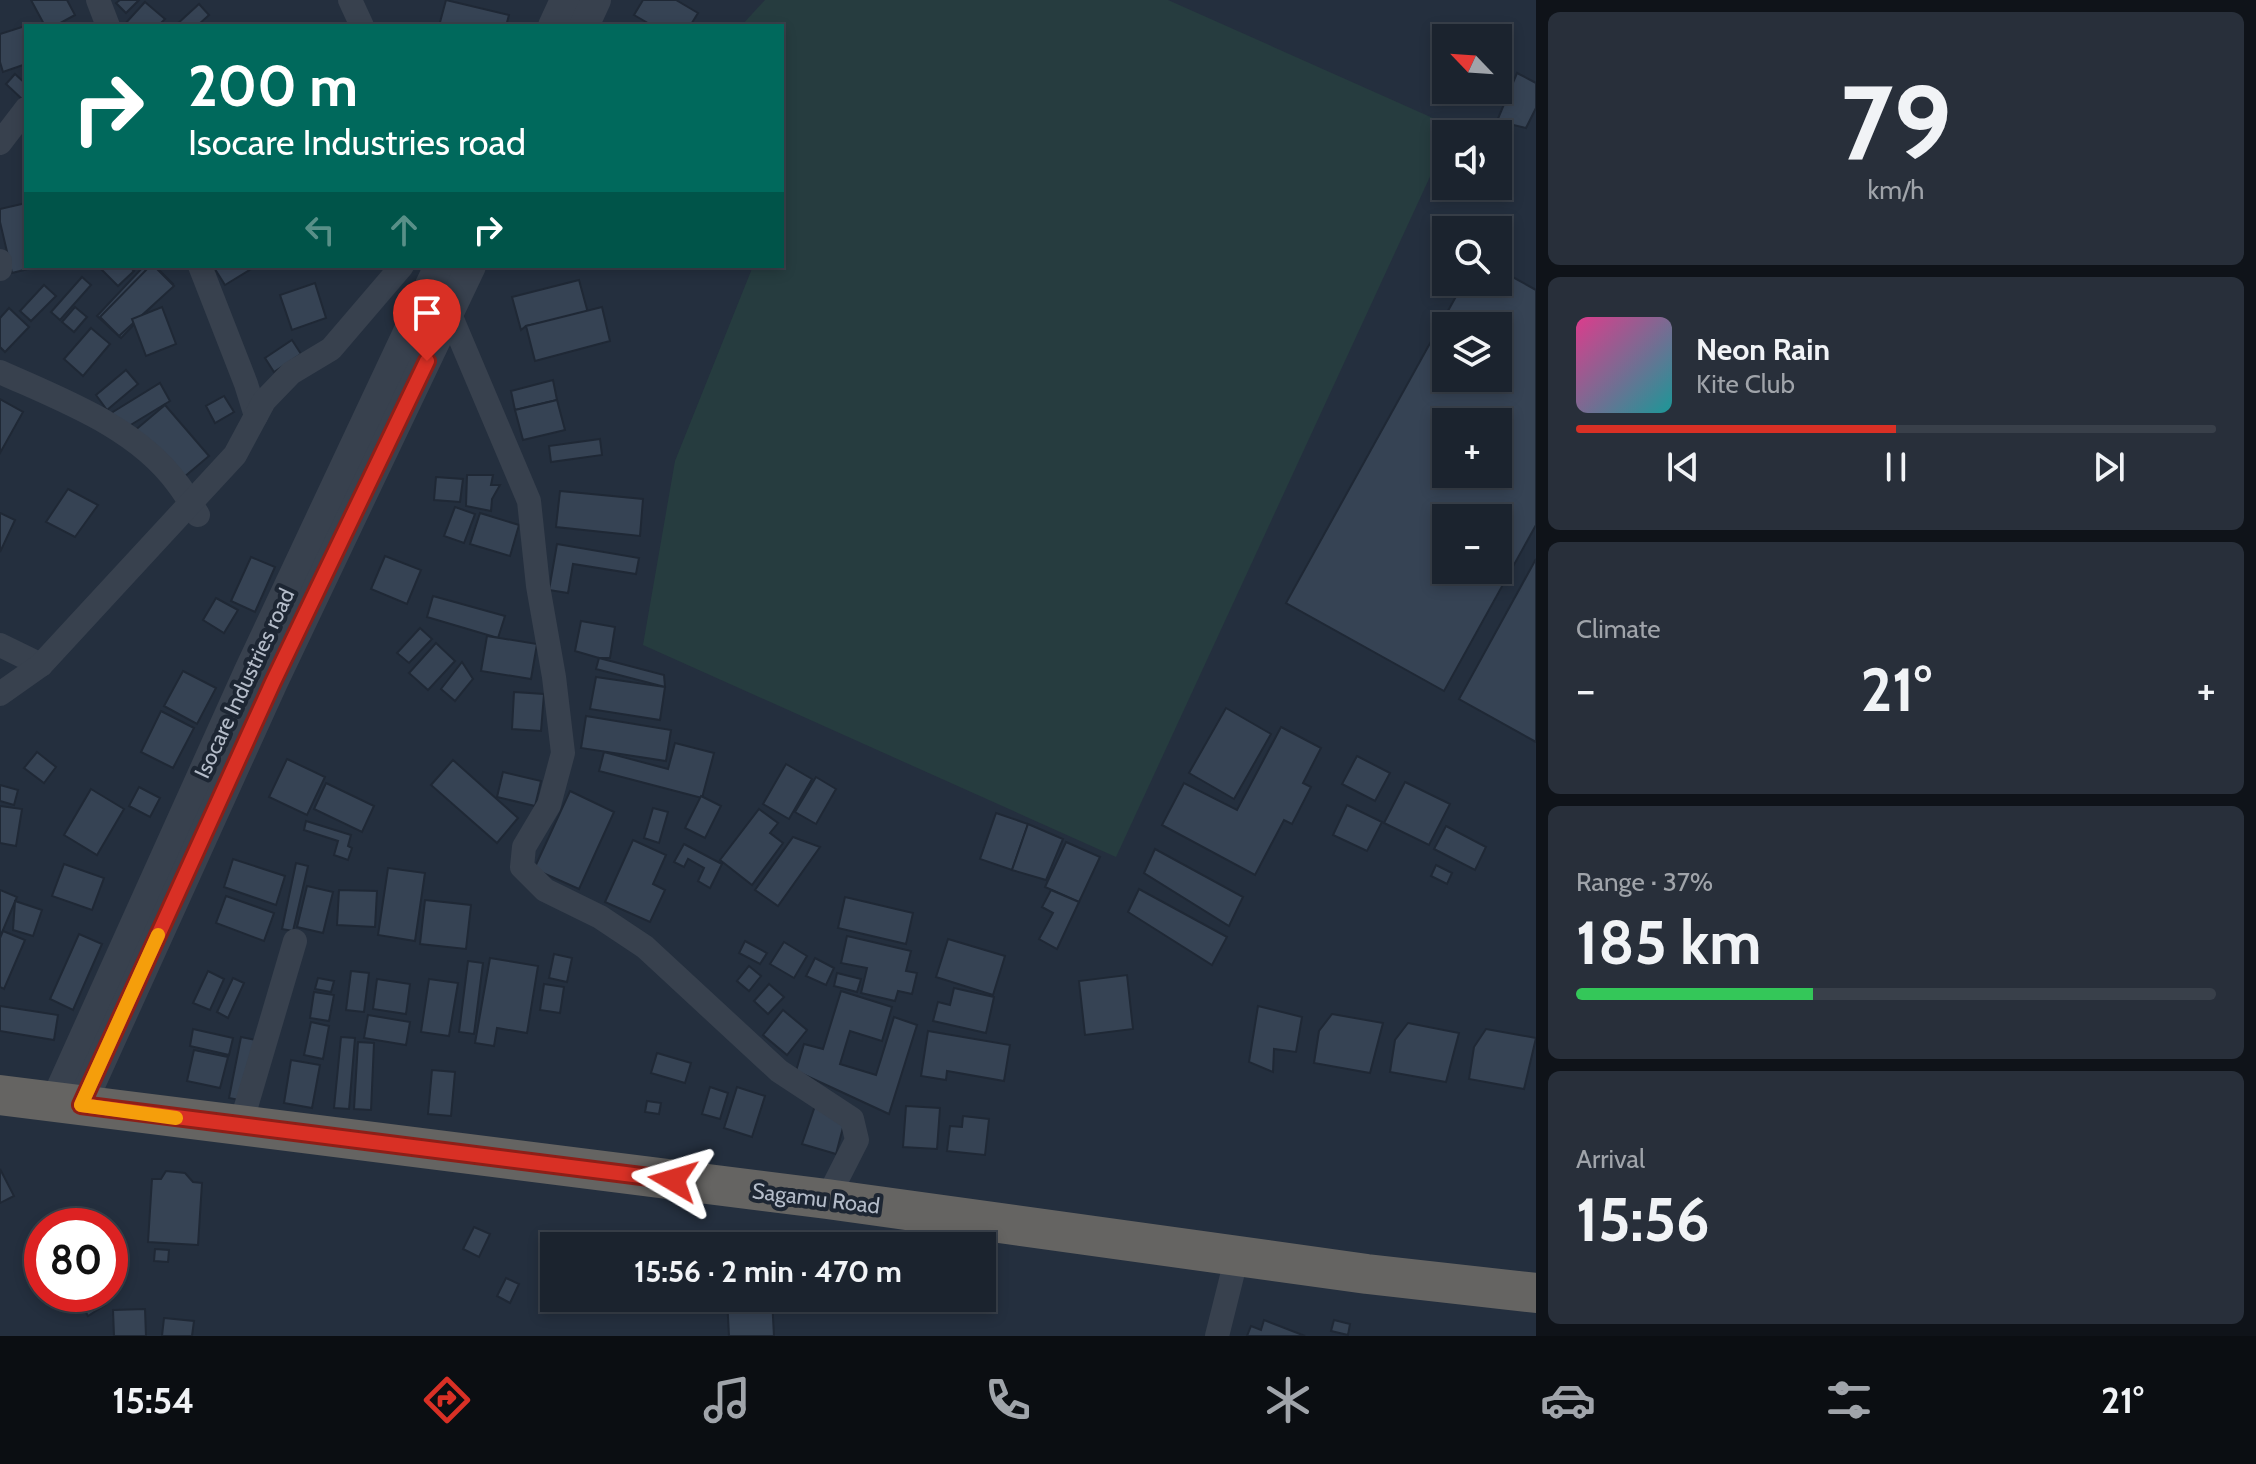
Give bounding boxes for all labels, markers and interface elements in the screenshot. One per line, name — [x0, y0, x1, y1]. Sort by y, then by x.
north arrow — [1432, 24, 1512, 104]
map controls — [1432, 24, 1512, 584]
text: 200 m — [188, 52, 358, 120]
icon: right — [56, 56, 160, 160]
text: 79 — [1840, 59, 1952, 185]
text: Isocare Industries road — [188, 120, 526, 164]
button: sound — [1432, 120, 1512, 200]
text: km/h — [1868, 174, 1924, 206]
icon: left — [298, 208, 342, 252]
icon: ahead — [382, 208, 426, 252]
icon: right — [466, 208, 510, 252]
button: search — [1432, 216, 1512, 296]
pin — [393, 279, 461, 361]
icon: arrive — [405, 291, 449, 335]
button: layers — [1432, 312, 1512, 392]
text: Neon Rain — [1696, 331, 1830, 368]
text: Kite Club — [1696, 368, 1795, 400]
button: + — [1432, 408, 1512, 488]
icon: previous — [1661, 445, 1705, 489]
icon: pause — [1874, 445, 1918, 489]
icon: next — [2087, 445, 2131, 489]
button: − — [1432, 504, 1512, 584]
street label: Isocare Industries road — [189, 584, 300, 782]
text: Climate — [1576, 613, 1661, 645]
text: 21° — [1860, 653, 1932, 726]
text: − — [1576, 663, 1595, 716]
text: + — [2197, 663, 2216, 716]
text: Range · 37% — [1576, 866, 1713, 898]
text: 185 km — [1576, 906, 1761, 979]
position arrow — [631, 1138, 715, 1222]
text: Arrival — [1576, 1143, 1645, 1175]
street label: Sagamu Road — [751, 1177, 881, 1220]
text: 15:56 — [1576, 1183, 1710, 1256]
speed limit sign: 80 — [24, 1208, 128, 1312]
text: 15:56 · 2 min · 470 m — [634, 1253, 902, 1290]
icon: directions — [419, 1372, 475, 1428]
icon: music — [699, 1372, 755, 1428]
icon: phone — [980, 1372, 1036, 1428]
icon: climate — [1260, 1372, 1316, 1428]
icon: car — [1540, 1372, 1596, 1428]
icon: filters — [1821, 1372, 1877, 1428]
text: 15:54 — [112, 1378, 194, 1422]
text: 21° — [2101, 1378, 2144, 1422]

